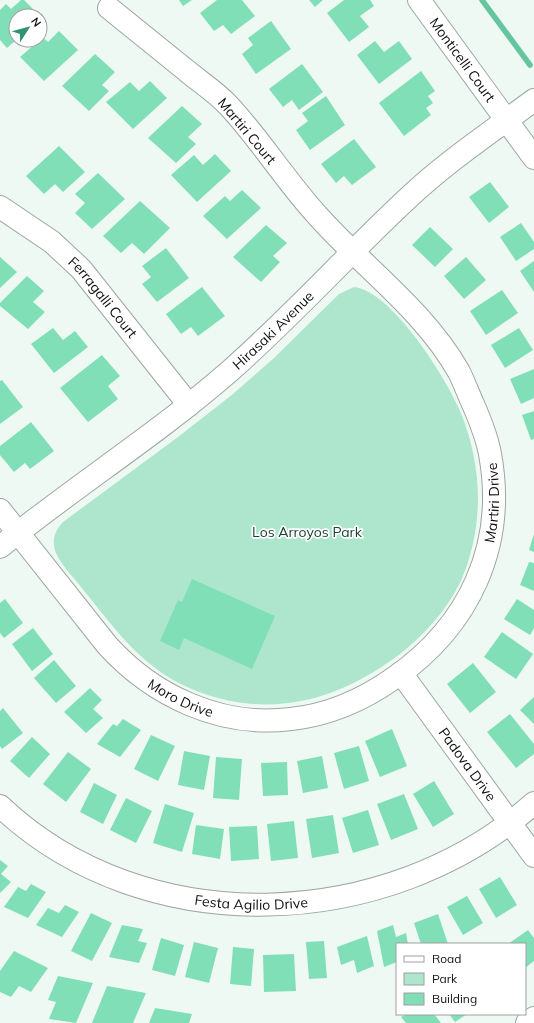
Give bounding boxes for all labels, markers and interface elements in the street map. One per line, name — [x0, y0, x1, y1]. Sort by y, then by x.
north arrow — [8, 8, 48, 48]
street label: Monticelli Court — [426, 14, 499, 106]
text: N — [28, 15, 44, 30]
street label: Martiri Court — [214, 94, 280, 168]
street label: Ferragalli Court — [64, 253, 141, 342]
street label: Hirasaki Avenue — [229, 287, 318, 373]
street label: Martiri Drive — [480, 462, 503, 544]
park label: Los Arroyos Park — [252, 523, 363, 541]
street label: Moro Drive — [144, 675, 215, 721]
street label: Padova Drive — [435, 724, 500, 805]
street label: Festa Agilio Drive — [193, 891, 309, 914]
legend — [396, 943, 526, 1015]
text: Road — [432, 951, 461, 966]
text: Park — [432, 971, 458, 986]
text: Building — [432, 991, 477, 1006]

